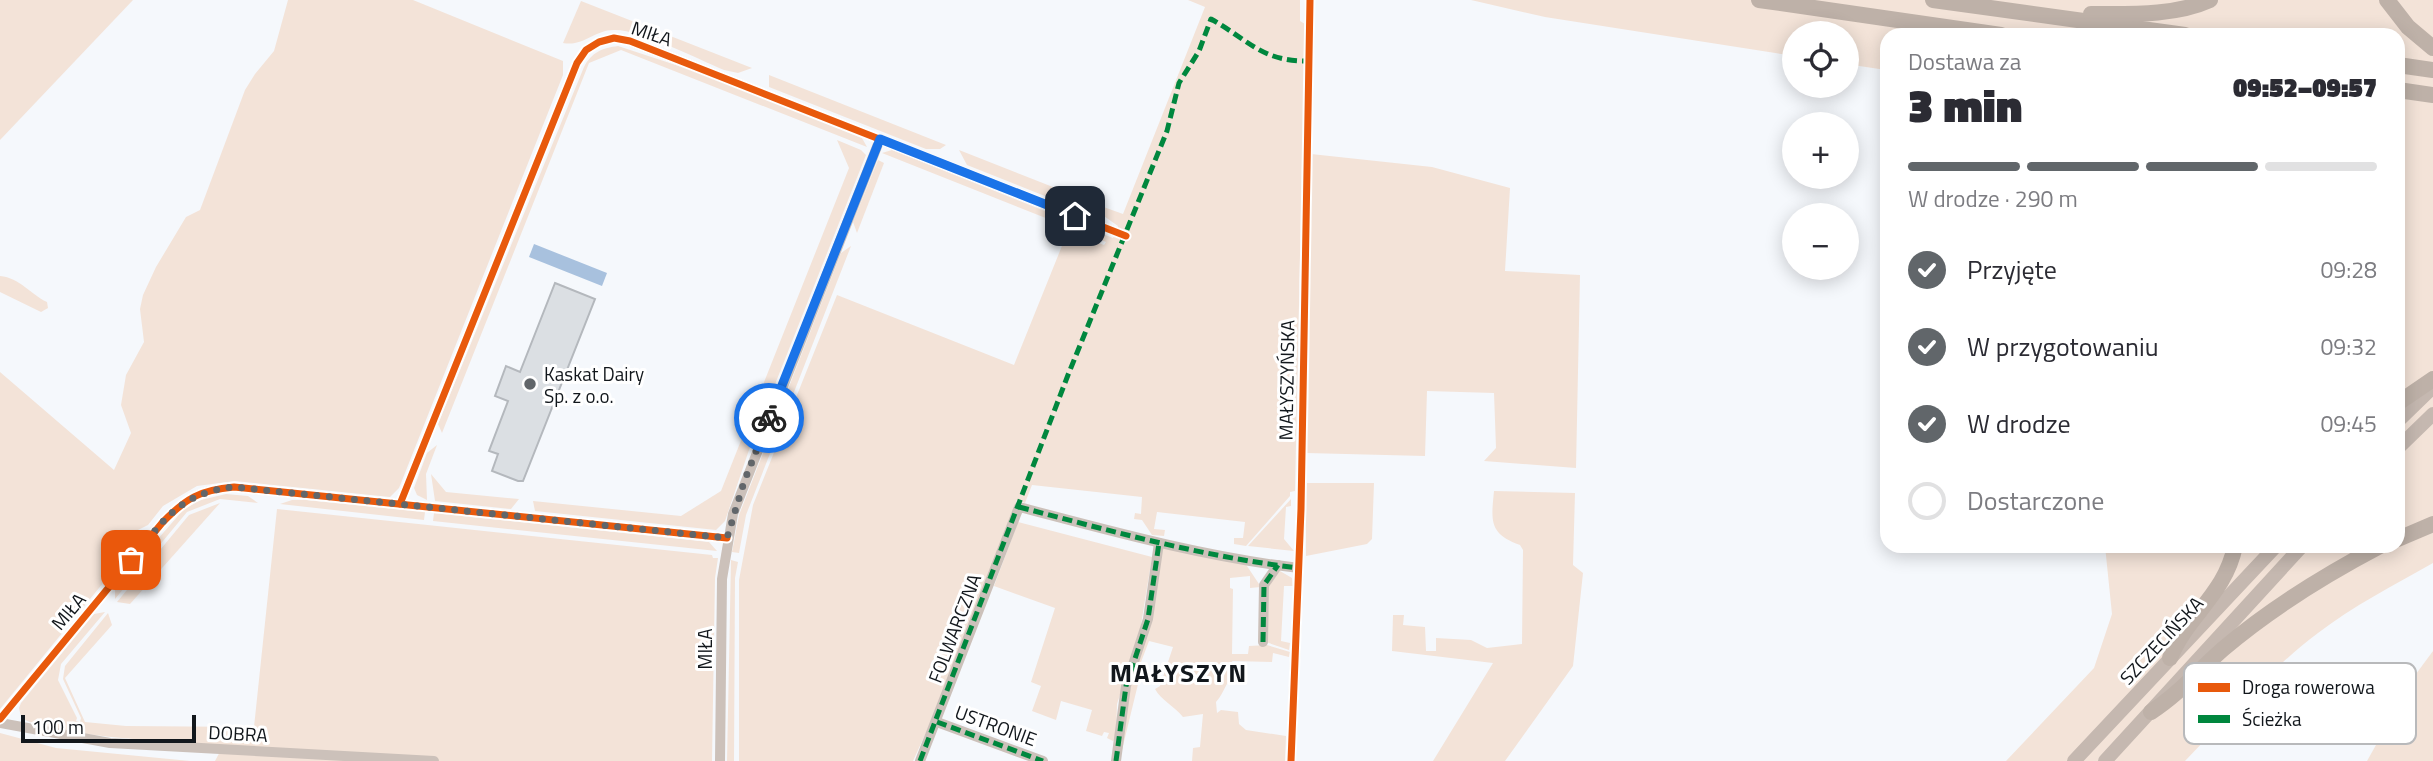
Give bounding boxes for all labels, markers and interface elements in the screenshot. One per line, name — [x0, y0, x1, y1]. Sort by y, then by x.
street label: MIŁA — [628, 13, 676, 53]
map controls — [1782, 21, 1859, 280]
button: locate — [1782, 21, 1859, 98]
text: Dostawa za — [1908, 44, 2021, 79]
text: 09:52–09:57 — [2233, 68, 2377, 107]
text: 3 min — [1908, 70, 2022, 140]
button: + — [1782, 112, 1859, 189]
text: W drodze · 290 m — [1908, 181, 2078, 216]
pin — [1045, 186, 1105, 246]
icon: home — [1056, 197, 1094, 235]
button: − — [1782, 203, 1859, 280]
text: Przyjęte — [1967, 250, 2057, 289]
icon: check — [1908, 251, 1946, 289]
text: 09:28 — [2320, 252, 2377, 287]
street label: MAŁYSZYŃSKA — [1270, 319, 1302, 441]
text: W przygotowaniu — [1967, 327, 2158, 366]
icon: check — [1908, 328, 1946, 366]
text: 09:32 — [2320, 329, 2377, 364]
place label: Kaskat Dairy Sp. z o.o. — [544, 359, 644, 410]
marker: Kaskat Dairy Sp. z o.o. — [522, 376, 538, 392]
courier — [734, 383, 804, 453]
icon: bike — [750, 399, 788, 437]
text: W drodze — [1967, 404, 2071, 443]
icon: check — [1908, 405, 1946, 443]
text: 09:45 — [2320, 406, 2377, 441]
text: Dostarczone — [1967, 481, 2104, 520]
pin — [101, 530, 161, 590]
icon: bag — [112, 541, 150, 579]
street label: FOLWARCZNA — [920, 569, 988, 687]
street label: MIŁA — [44, 586, 92, 636]
street label: SZCZECIŃSKA — [2112, 589, 2210, 691]
street label: MIŁA — [690, 628, 719, 670]
district label: MAŁYSZYN — [1110, 653, 1248, 692]
legend — [2184, 663, 2416, 744]
text: Droga rowerowa — [2242, 672, 2375, 701]
street label: USTRONIE — [951, 697, 1041, 753]
text: Ścieżka — [2242, 704, 2302, 733]
scale bar — [21, 712, 196, 744]
text: 100 m — [32, 712, 84, 741]
street label: DOBRA — [208, 717, 268, 749]

